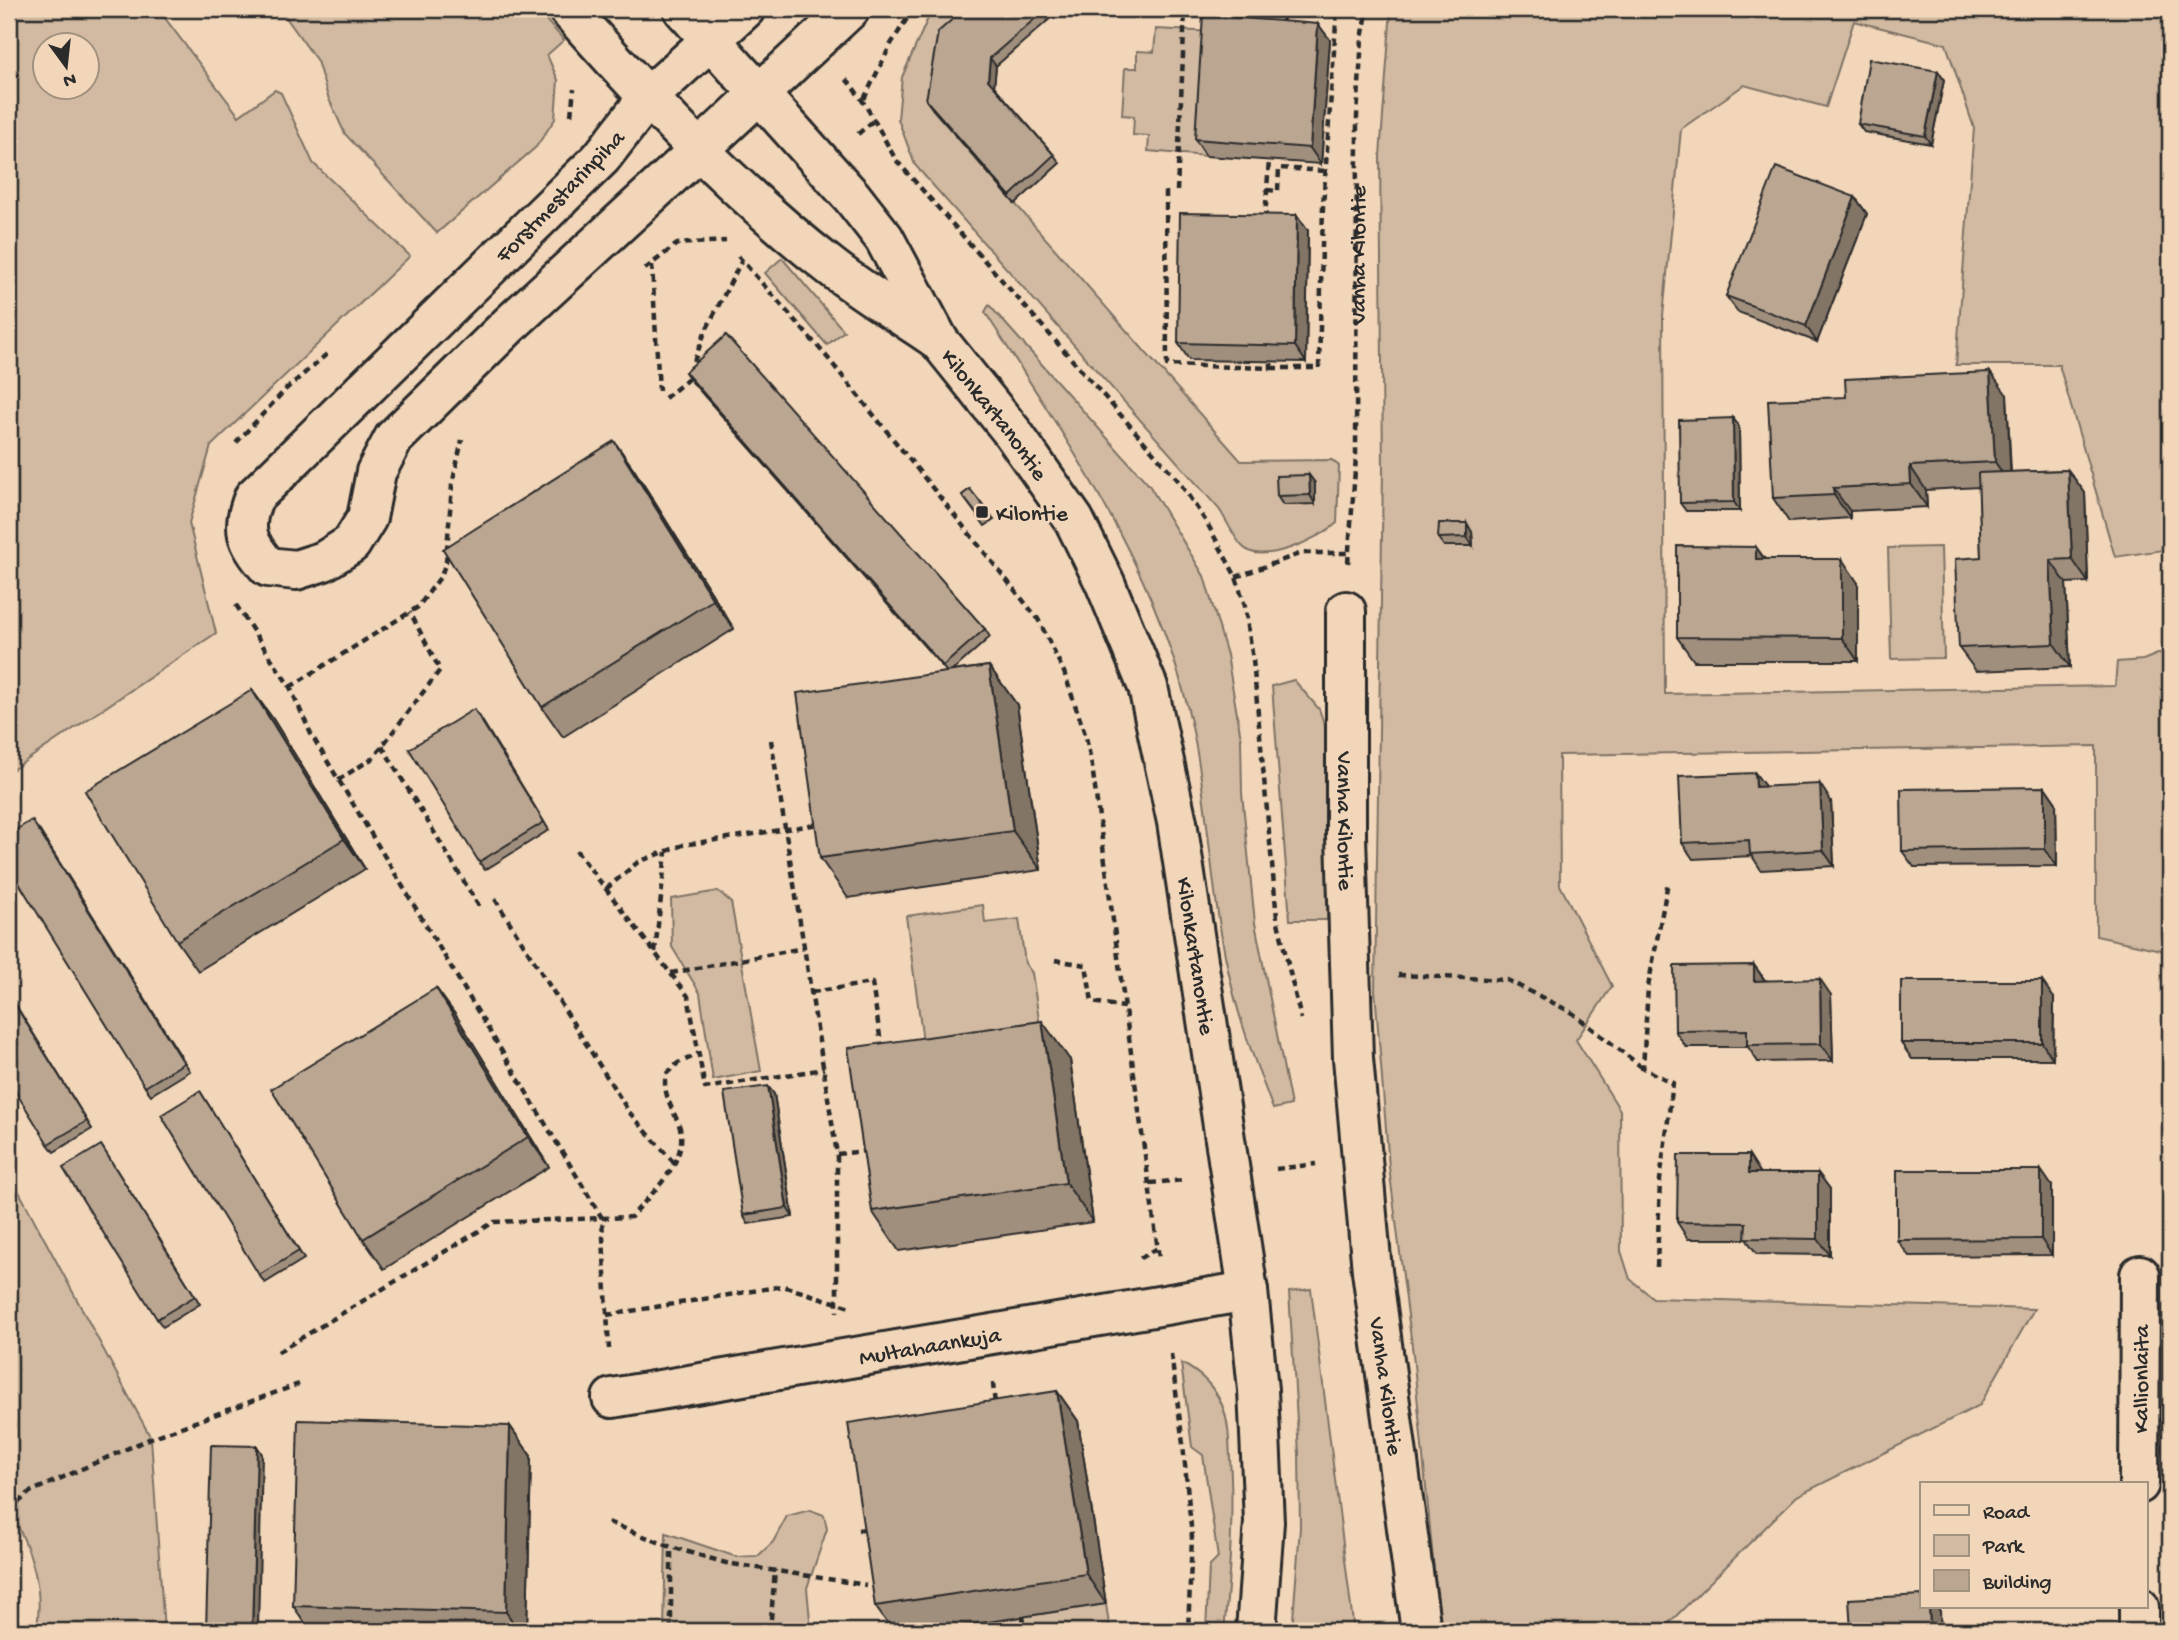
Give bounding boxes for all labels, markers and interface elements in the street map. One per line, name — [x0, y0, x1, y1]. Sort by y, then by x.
north arrow — [32, 32, 102, 102]
text: N — [61, 66, 78, 92]
street label: Forstmestarinpiha — [491, 125, 633, 270]
street label: Vanha Kilontie — [1346, 185, 1374, 326]
street label: Kilonkartanontie — [934, 345, 1053, 488]
place label: Kilontie — [996, 502, 1069, 529]
marker: Kilontie — [974, 504, 990, 520]
street label: Vanha Kilontie — [1329, 750, 1358, 892]
street label: Kilonkartanontie — [1169, 876, 1219, 1038]
street label: Vanha Kilontie — [1361, 1315, 1407, 1458]
street label: Multahaankuja — [857, 1323, 1004, 1373]
street label: Kallionlaita — [2129, 1323, 2157, 1433]
legend — [1920, 1482, 2148, 1608]
text: Road — [1983, 1502, 2031, 1527]
text: Park — [1982, 1536, 2026, 1561]
text: Building — [1982, 1572, 2052, 1597]

